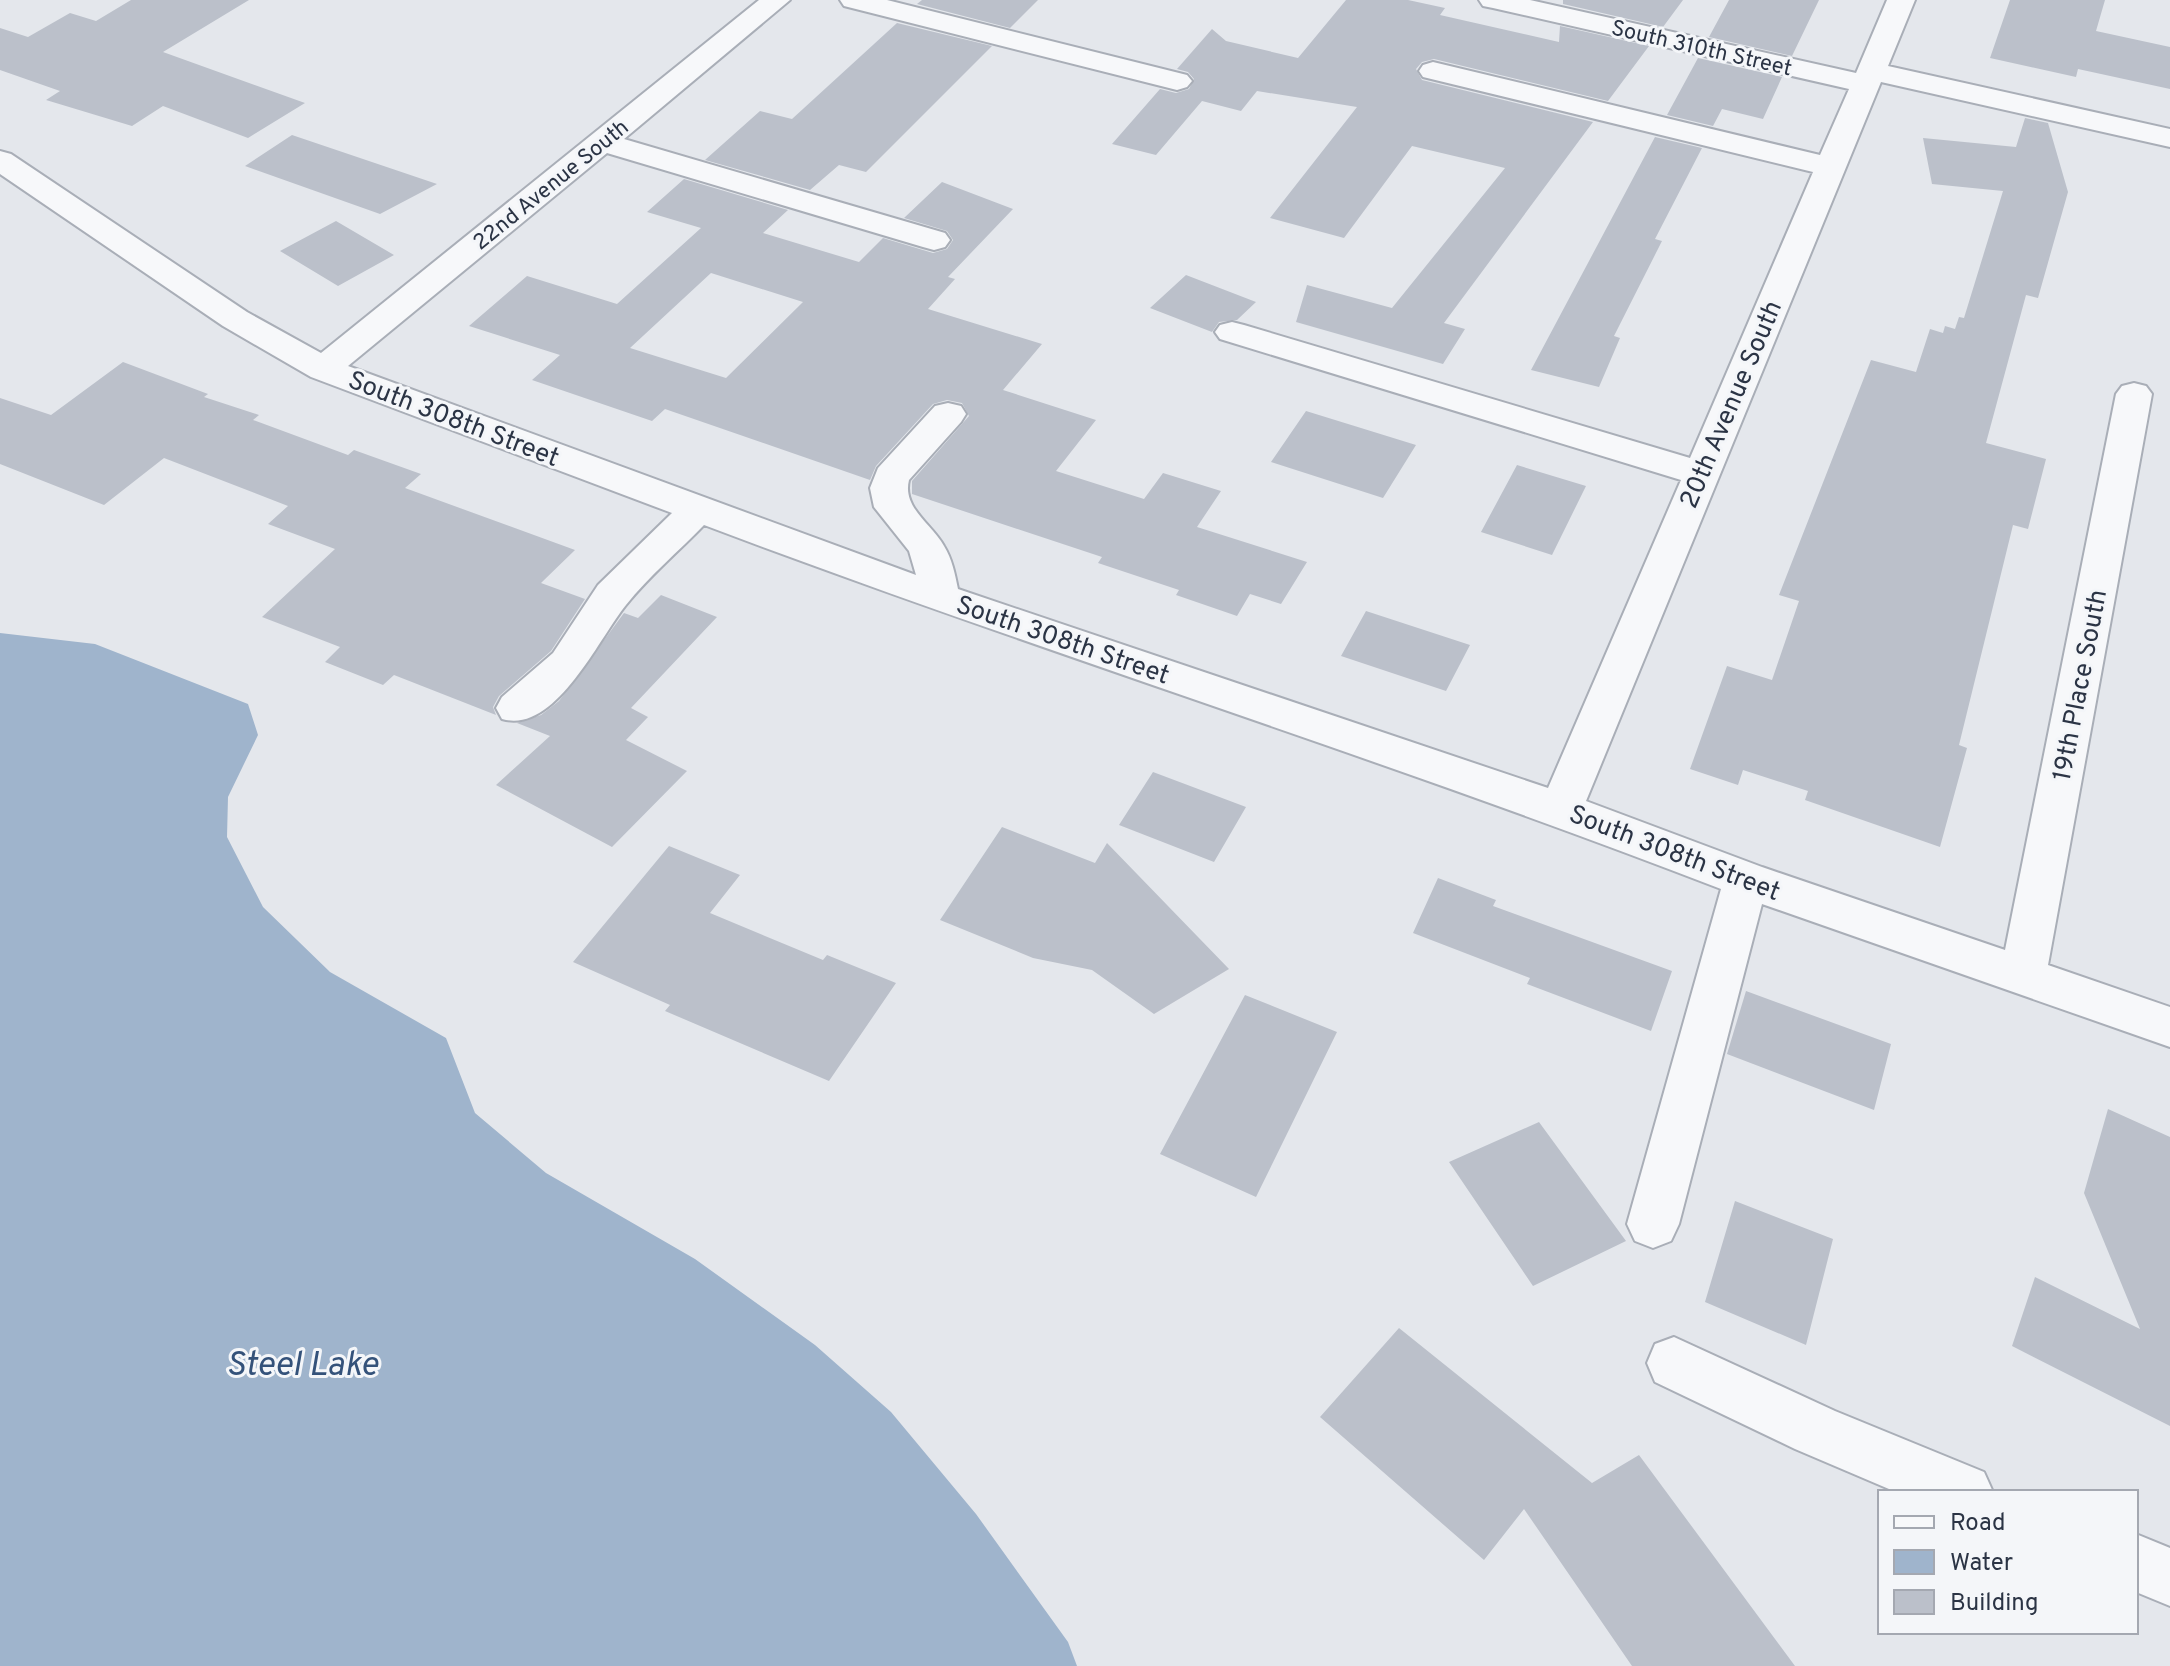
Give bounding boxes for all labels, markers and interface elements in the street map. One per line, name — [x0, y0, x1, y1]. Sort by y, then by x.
street label: South 310th Street — [1609, 16, 1794, 83]
street label: 22nd Avenue South — [468, 115, 635, 257]
street label: 20th Avenue South — [1674, 296, 1791, 514]
street label: South 308th Street — [343, 365, 563, 476]
street label: 19th Place South — [2047, 587, 2116, 784]
street label: South 308th Street — [951, 589, 1173, 693]
street label: South 308th Street — [1564, 799, 1784, 910]
water label: Steel Lake — [226, 1345, 378, 1388]
legend — [1878, 1490, 2138, 1634]
text: Road — [1950, 1509, 2006, 1539]
text: Water — [1950, 1549, 2013, 1579]
text: Building — [1950, 1589, 2039, 1619]

